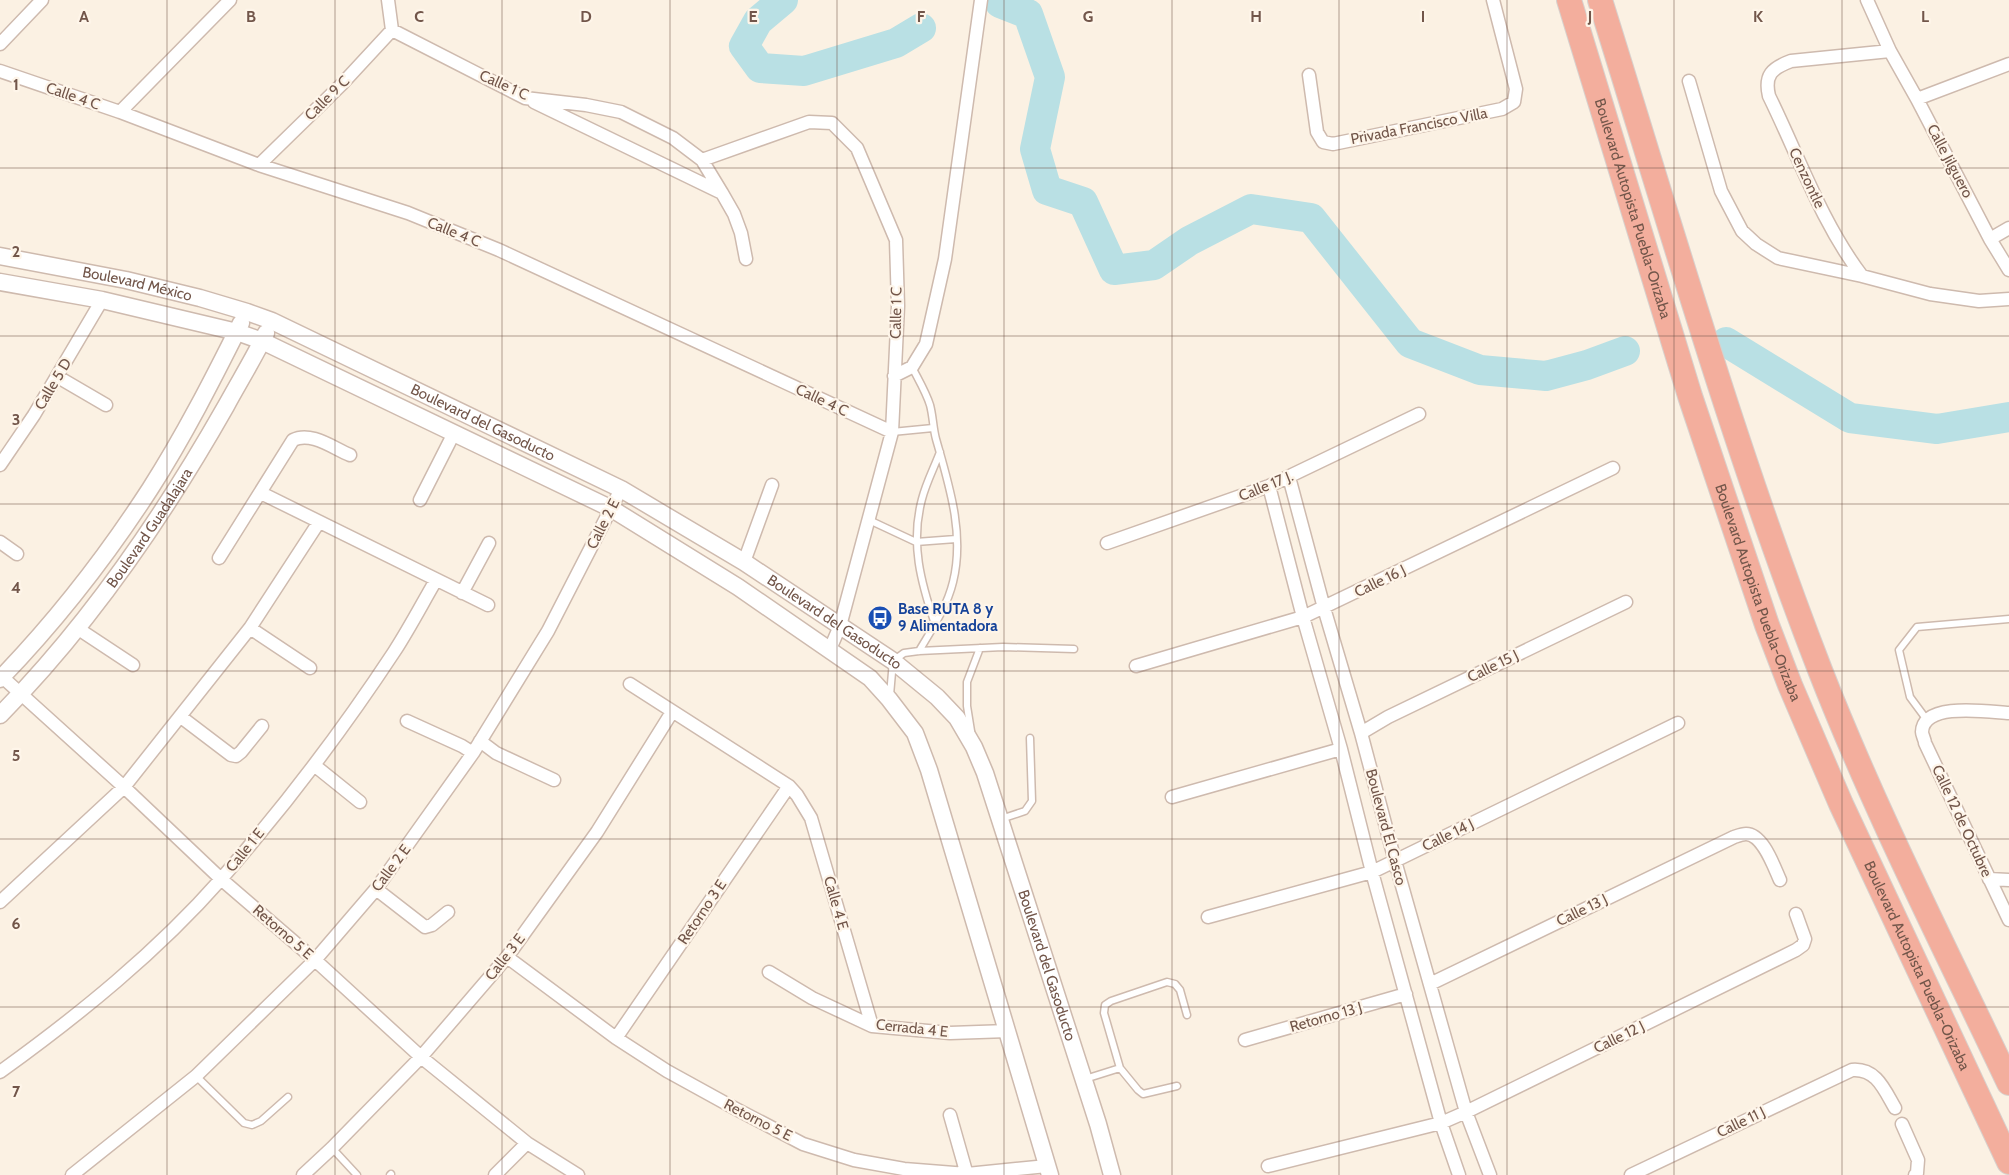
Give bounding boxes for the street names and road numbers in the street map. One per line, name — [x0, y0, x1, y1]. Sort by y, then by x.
street label: Calle 1 C — [477, 66, 531, 104]
street label: Calle 9 C — [301, 72, 353, 124]
street label: Calle 4 C — [44, 78, 102, 114]
street label: Boulevard Autopista Puebla-Orizaba — [1591, 96, 1675, 321]
street label: Privada Francisco Villa — [1349, 104, 1490, 148]
street label: Calle Jilguero — [1923, 121, 1977, 201]
street label: Cenzontle — [1785, 145, 1829, 211]
street label: Calle 4 C — [425, 213, 483, 251]
street label: Boulevard México — [81, 263, 194, 305]
street label: Calle 1 C — [887, 287, 905, 339]
street label: Calle 5 D — [31, 355, 75, 413]
street label: Boulevard del Gasoducto — [408, 380, 558, 465]
street label: Calle 4 C — [793, 380, 851, 420]
street label: Boulevard Guadalajara — [103, 464, 197, 591]
street label: Calle 17 J. — [1236, 467, 1296, 505]
street label: Boulevard Autopista Puebla-Orizaba — [1711, 482, 1805, 705]
street label: Calle 2 E — [583, 496, 623, 552]
street label: Calle 16 J — [1351, 561, 1409, 601]
street label: Boulevard del Gasoducto — [764, 571, 905, 673]
street label: Calle 15 J — [1464, 646, 1522, 686]
street label: Calle 12 de Octubre — [1928, 762, 1996, 880]
street label: Boulevard El Casco — [1362, 767, 1410, 887]
street label: Calle 14 J — [1419, 815, 1477, 855]
street label: Calle 1 E — [222, 824, 268, 876]
street label: Calle 2 E — [368, 841, 414, 895]
street label: Boulevard Autopista Puebla-Orizaba — [1860, 858, 1974, 1074]
street label: Calle 4 E — [820, 874, 852, 932]
street label: Retorno 3 E — [674, 876, 730, 948]
street label: Boulevard del Gasoducto — [1014, 887, 1080, 1043]
street label: Calle 13 J — [1553, 890, 1611, 930]
street label: Retorno 5 E — [249, 901, 317, 963]
street label: Calle 3 E — [481, 930, 529, 984]
street label: Retorno 13 J — [1288, 998, 1364, 1036]
street label: Cerrada 4 E — [875, 1015, 949, 1041]
street label: Calle 12 J — [1591, 1017, 1647, 1057]
street label: Retorno 5 E — [721, 1095, 795, 1145]
street label: Calle 11 J — [1714, 1103, 1768, 1141]

